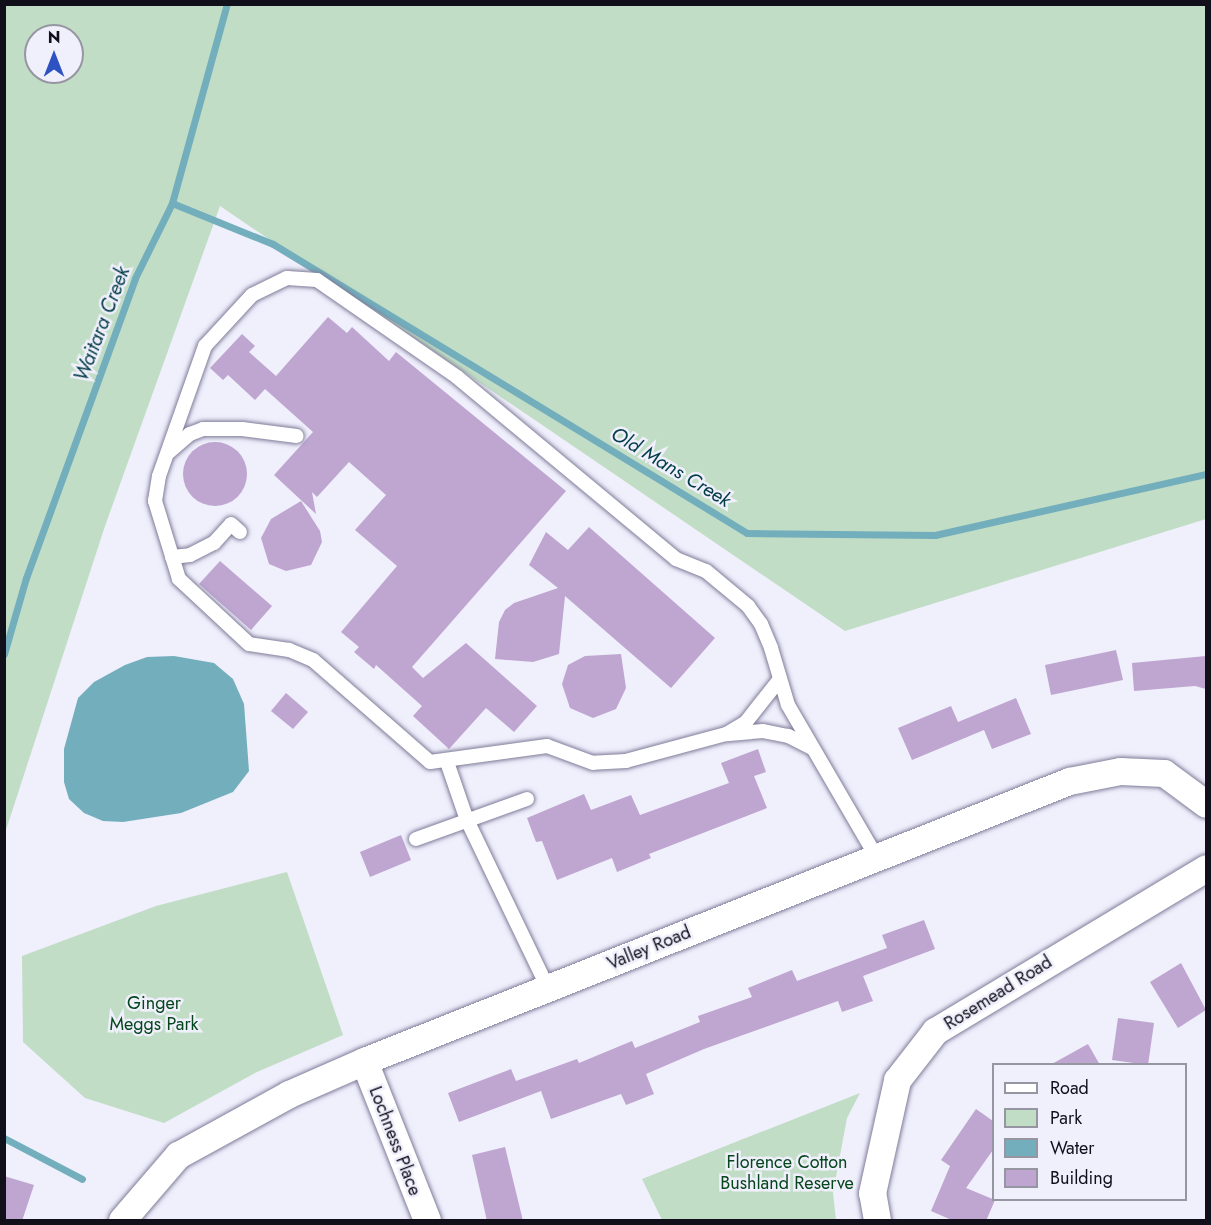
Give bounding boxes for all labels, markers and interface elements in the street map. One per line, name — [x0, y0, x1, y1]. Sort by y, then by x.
north arrow — [24, 24, 84, 84]
text: N — [48, 26, 60, 49]
water label: Waitara Creek — [69, 263, 135, 385]
water label: Old Mans Creek — [607, 422, 735, 512]
street label: Valley Road — [604, 921, 694, 975]
street label: Rosemead Road — [940, 951, 1056, 1035]
park label: Ginger Meggs Park — [109, 993, 199, 1036]
legend — [992, 1063, 1187, 1201]
text: Road — [1050, 1075, 1089, 1101]
street label: Lochness Place — [364, 1083, 426, 1199]
text: Park — [1050, 1105, 1082, 1131]
text: Water — [1050, 1135, 1094, 1161]
park label: Florence Cotton Bushland Reserve — [720, 1152, 854, 1194]
text: Building — [1050, 1165, 1113, 1191]

